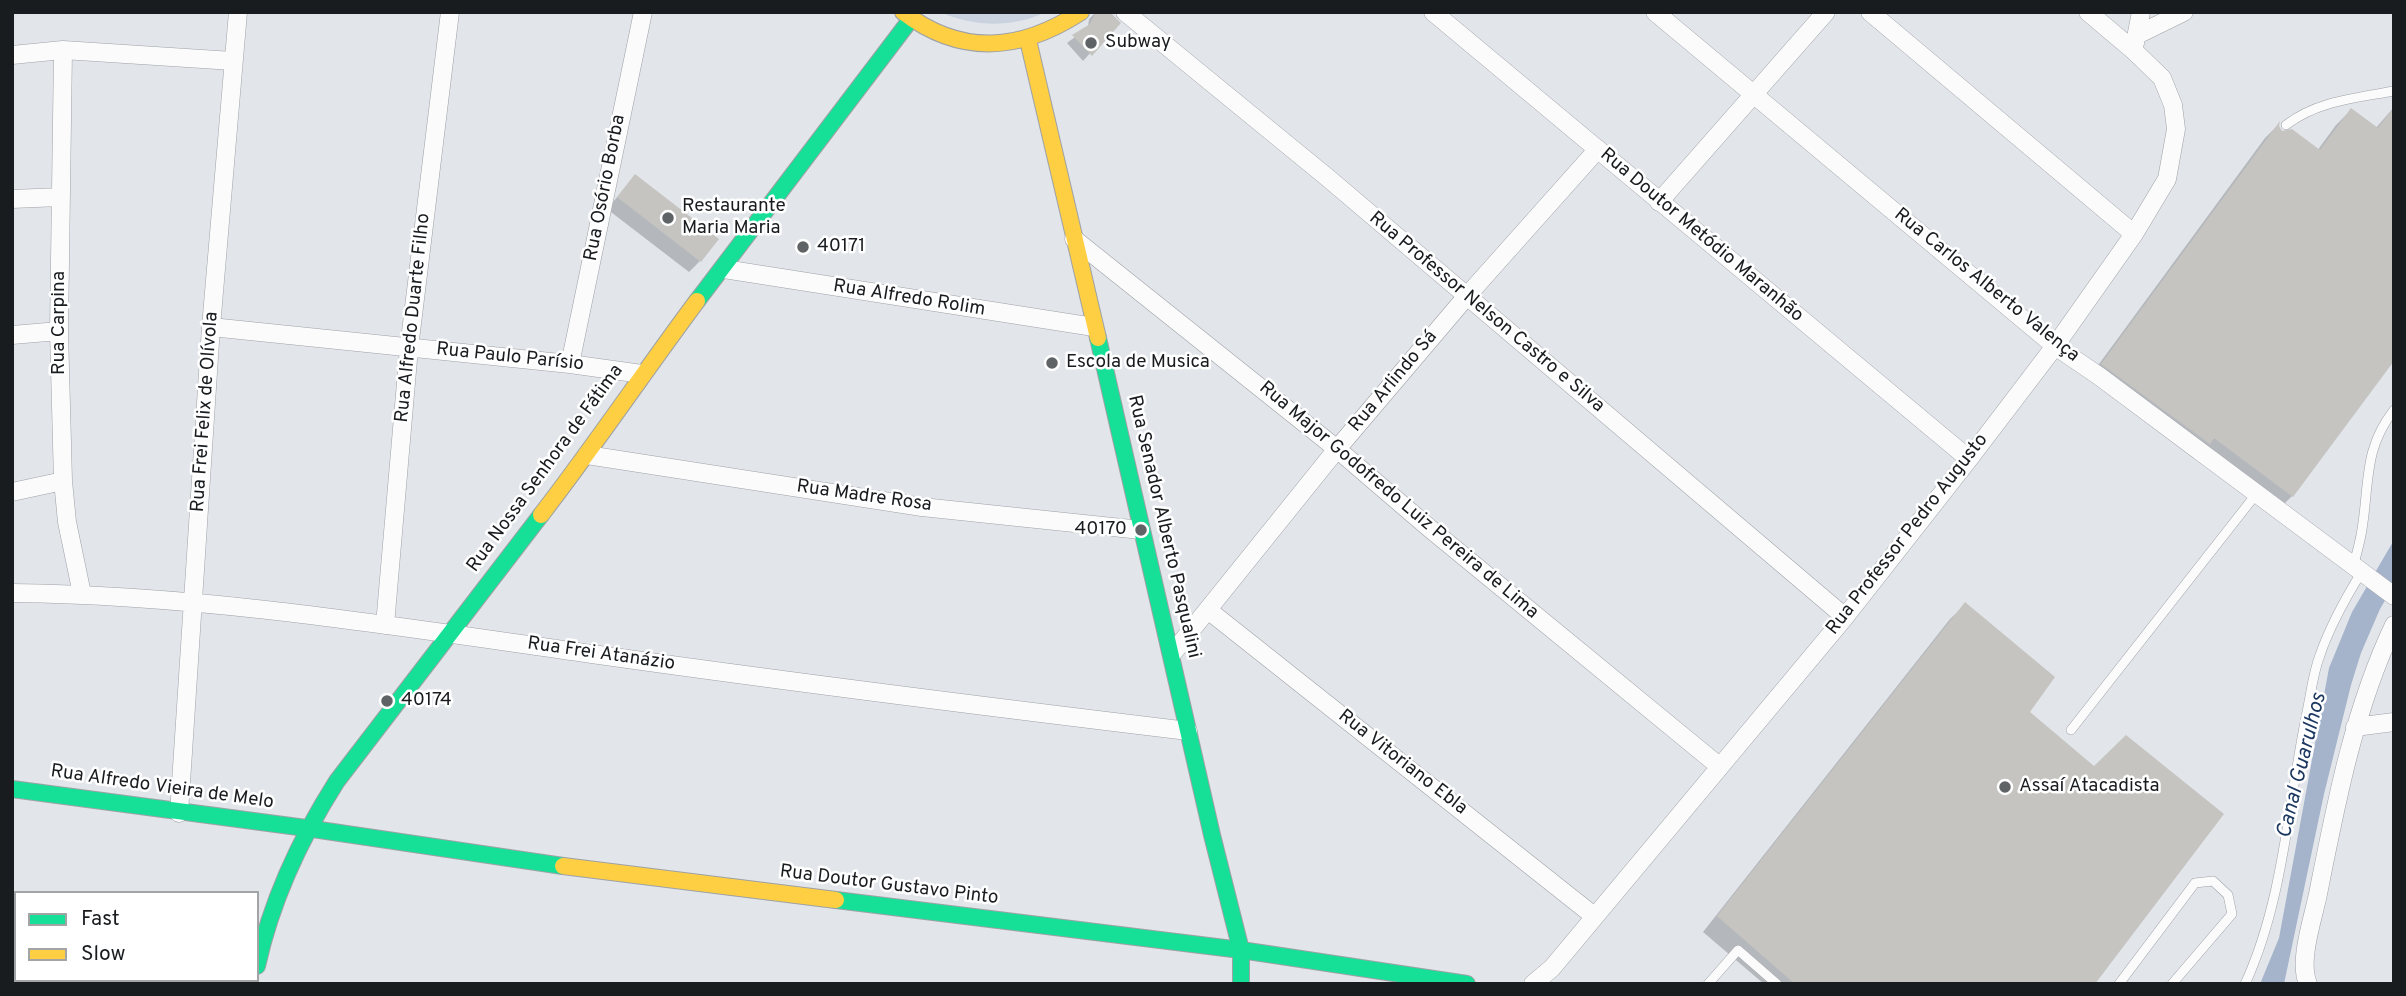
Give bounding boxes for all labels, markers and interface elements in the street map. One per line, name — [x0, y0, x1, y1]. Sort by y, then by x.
place label: Subway — [1105, 32, 1171, 54]
marker: Subway — [1083, 35, 1099, 51]
street label: Rua Osório Borba — [581, 113, 631, 263]
street label: Rua Doutor Metódio Maranhão — [1595, 144, 1807, 328]
place label: Restaurante Maria Maria — [682, 196, 786, 240]
street label: Rua Carlos Alberto Valença — [1889, 204, 2083, 368]
street label: Rua Professor Nelson Castro e Silva — [1364, 208, 1608, 418]
marker: Restaurante Maria Maria — [660, 210, 676, 226]
street label: Rua Alfredo Duarte Filho — [392, 212, 436, 424]
place label: 40171 — [817, 236, 865, 258]
marker: 40171 — [795, 239, 811, 255]
street label: Rua Carpina — [49, 271, 71, 375]
street label: Rua Alfredo Rolim — [831, 276, 987, 322]
street label: Rua Frei Felix de Olívola — [188, 311, 224, 513]
street label: Rua Arlindo Sá — [1345, 327, 1443, 437]
street label: Rua Paulo Parísio — [435, 339, 585, 377]
place label: Escola de Musica — [1066, 352, 1210, 374]
marker: Escola de Musica — [1044, 355, 1060, 371]
street label: Rua Nossa Senhora de Fátima — [463, 361, 629, 577]
street label: Rua Major Godofredo Luiz Pereira de Lima — [1254, 377, 1542, 625]
street label: Rua Senador Alberto Pasqualini — [1122, 393, 1204, 661]
street label: Rua Professor Pedro Augusto — [1822, 430, 1994, 640]
street label: Rua Madre Rosa — [795, 476, 933, 518]
place label: 40170 — [1074, 519, 1127, 541]
marker: 40170 — [1133, 522, 1149, 538]
street label: Rua Frei Atanázio — [526, 633, 676, 677]
place label: 40174 — [401, 690, 452, 712]
water label: Canal Guarulhos — [2273, 691, 2333, 841]
marker: 40174 — [379, 693, 395, 709]
street label: Rua Vitoriano Ebla — [1333, 705, 1471, 821]
street label: Rua Alfredo Vieira de Melo — [49, 761, 275, 815]
place label: Assaí Atacadista — [2019, 776, 2159, 798]
marker: Assaí Atacadista — [1997, 779, 2013, 795]
street label: Rua Doutor Gustavo Pinto — [778, 861, 1000, 911]
legend — [14, 891, 259, 982]
text: Fast — [81, 906, 120, 933]
text: Slow — [81, 941, 126, 968]

